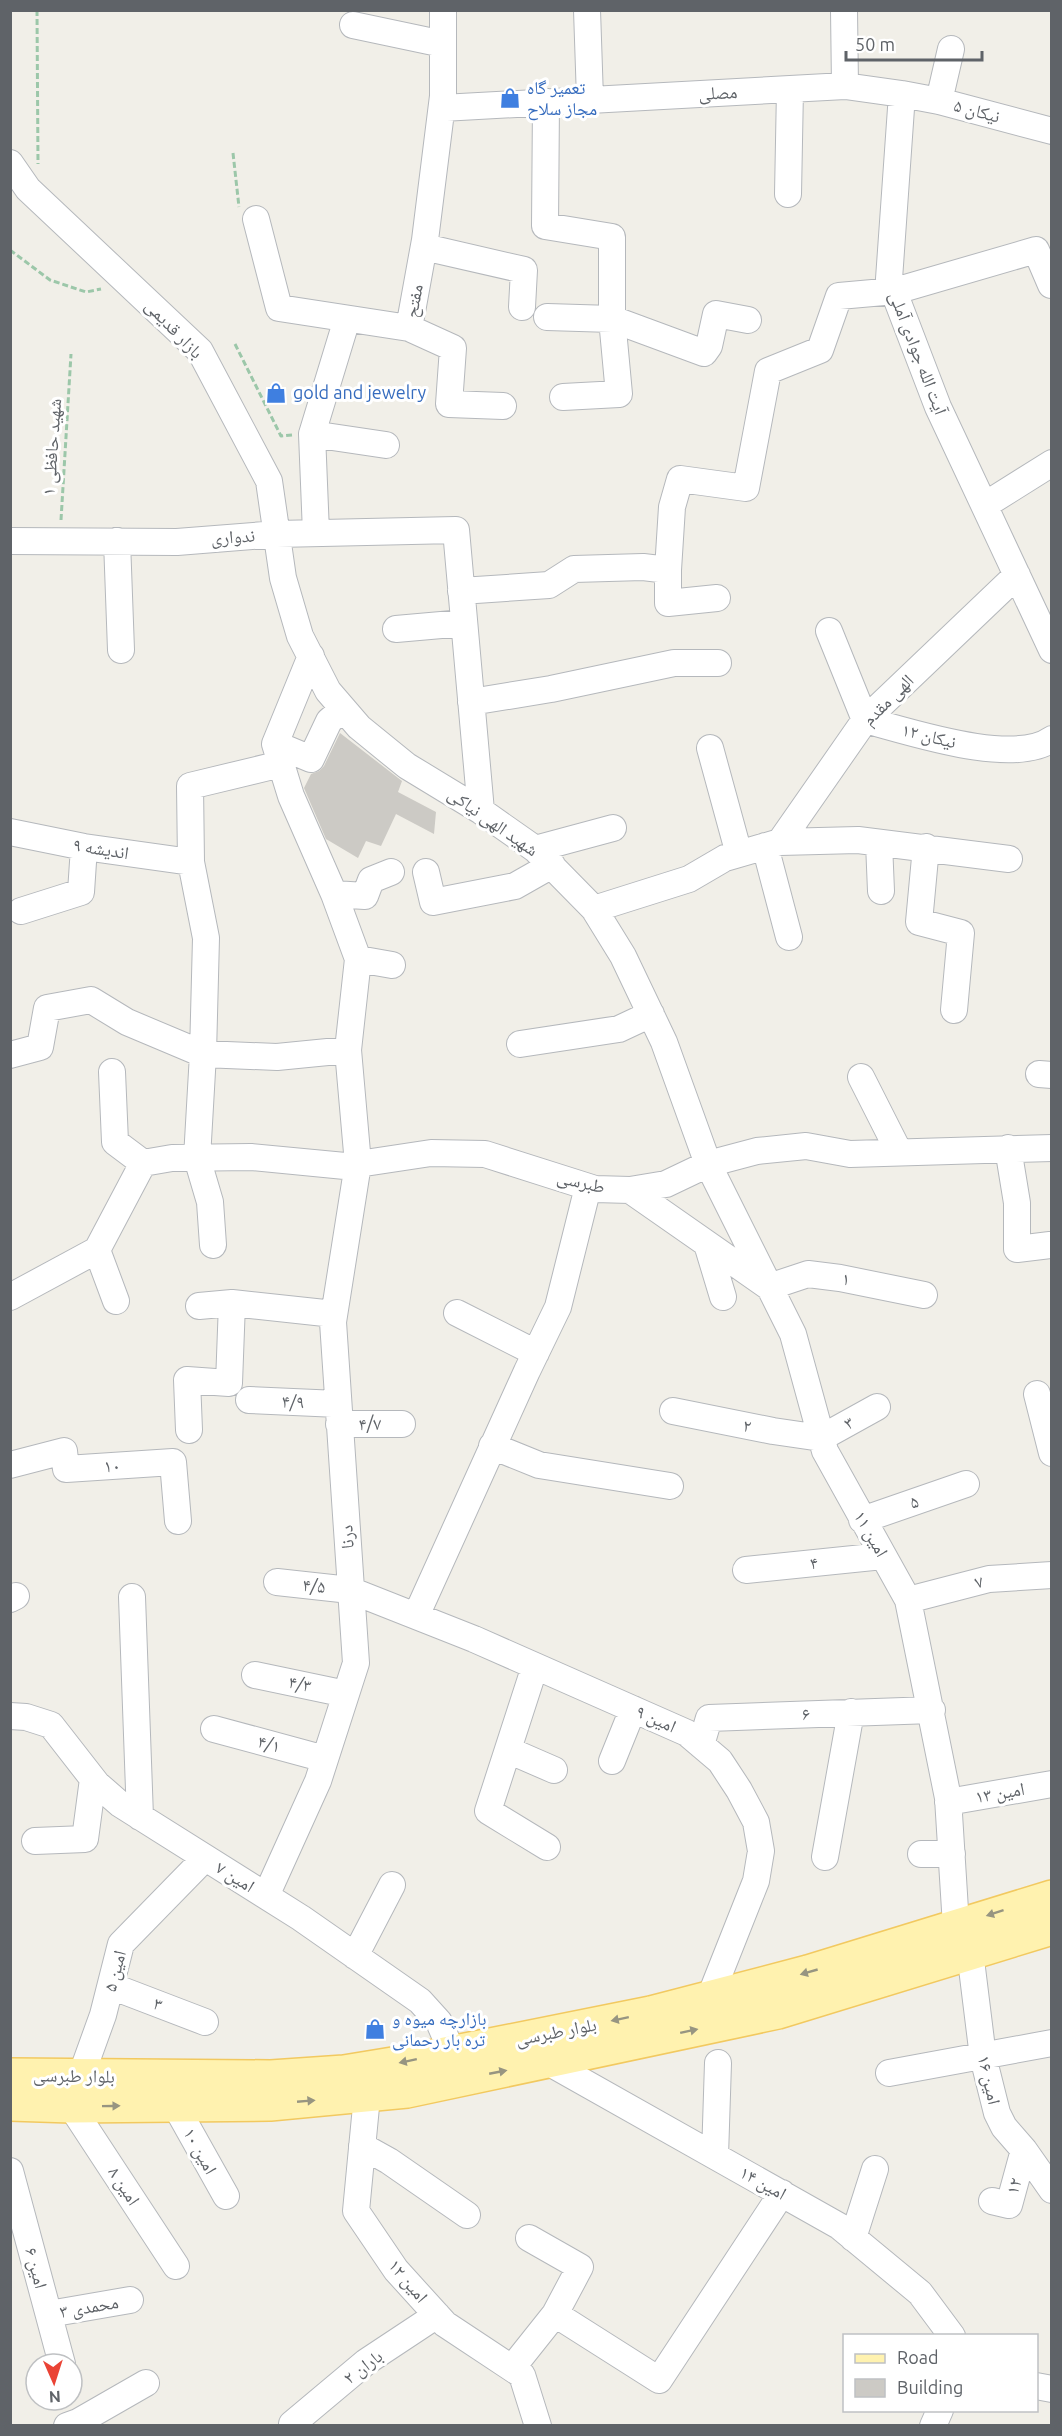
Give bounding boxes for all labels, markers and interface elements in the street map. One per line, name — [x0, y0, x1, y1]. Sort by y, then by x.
scale bar — [846, 24, 982, 62]
text: 50 m — [855, 34, 895, 54]
place label: تعمیر گاه مجاز سلاح — [527, 77, 597, 121]
street label: مصلی — [698, 81, 738, 105]
shop icon: تعمیر گاه مجاز سلاح — [498, 86, 522, 110]
street label: نیکان ۵ — [951, 94, 1003, 128]
street label: مفتح — [400, 283, 429, 320]
street label: آیت الله جوادی آملی — [884, 288, 952, 418]
street label: بازار قدیمی — [140, 295, 208, 363]
shop icon: gold and jewelry — [264, 381, 288, 405]
place label: gold and jewelry — [293, 382, 427, 402]
street label: شهید حافظی ۱ — [38, 398, 66, 496]
street label: ندواری — [210, 524, 256, 550]
street label: الهی مقدم — [858, 670, 919, 731]
street label: نیکان ۱۲ — [900, 719, 958, 753]
street label: شهید الهی نیاکی — [444, 783, 542, 861]
street label: اندیشه ۹ — [72, 834, 130, 864]
street label: طبرسی — [555, 1166, 607, 1198]
street label: ۱ — [840, 1267, 852, 1289]
street label: ۴/۹ — [281, 1391, 305, 1411]
street label: ۳ — [840, 1411, 857, 1433]
street label: ۴/۷ — [359, 1413, 381, 1433]
street label: ۲ — [741, 1414, 753, 1436]
street label: ۱۰ — [103, 1454, 121, 1476]
street label: ۵ — [907, 1490, 921, 1512]
street label: امین ۱۱ — [849, 1507, 893, 1561]
street label: درنا — [335, 1524, 358, 1550]
street label: ۴ — [809, 1552, 819, 1572]
street label: ۷ — [972, 1570, 985, 1592]
street label: ۴/۵ — [302, 1574, 326, 1596]
street label: ۴/۳ — [287, 1671, 313, 1695]
street label: امین ۹ — [632, 1700, 680, 1738]
street label: ۶ — [801, 1703, 811, 1723]
street label: ۴/۱ — [256, 1730, 283, 1756]
street label: امین ۱۳ — [974, 1778, 1026, 1808]
street label: امین ۷ — [211, 1857, 259, 1897]
one-way arrow — [986, 1909, 1004, 1918]
street label: امین ۵ — [99, 1948, 131, 1994]
one-way arrow — [800, 1968, 818, 1977]
street label: ۳ — [151, 1992, 166, 2014]
place label: بازارچه میوه و تره بار رحمانی — [392, 2008, 486, 2051]
street label: بلوار طبرسی — [514, 2013, 598, 2051]
one-way arrow — [610, 2015, 629, 2024]
shop icon: بازارچه میوه و تره بار رحمانی — [363, 2017, 387, 2041]
one-way arrow — [680, 2026, 698, 2036]
street label: امین ۱۶ — [973, 2053, 1005, 2107]
one-way arrow — [399, 2057, 418, 2066]
street label: بلوار طبرسی — [33, 2064, 115, 2088]
one-way arrow — [489, 2067, 508, 2077]
one-way arrow — [296, 2096, 315, 2106]
one-way arrow — [101, 2101, 120, 2111]
street label: امین ۱۰ — [178, 2124, 222, 2178]
street label: امین ۱۴ — [736, 2161, 790, 2205]
street label: امین ۸ — [103, 2163, 145, 2209]
street label: ۱۲ — [1001, 2175, 1025, 2196]
street label: امین ۶ — [20, 2245, 52, 2291]
street label: امین ۱۲ — [384, 2255, 432, 2307]
street label: محمدی ۳ — [58, 2291, 120, 2323]
legend — [843, 2334, 1038, 2412]
street label: باران ۲ — [339, 2345, 387, 2389]
text: Road — [897, 2347, 939, 2367]
north arrow — [24, 2352, 84, 2412]
text: Building — [897, 2377, 963, 2397]
text: N — [48, 2388, 61, 2406]

